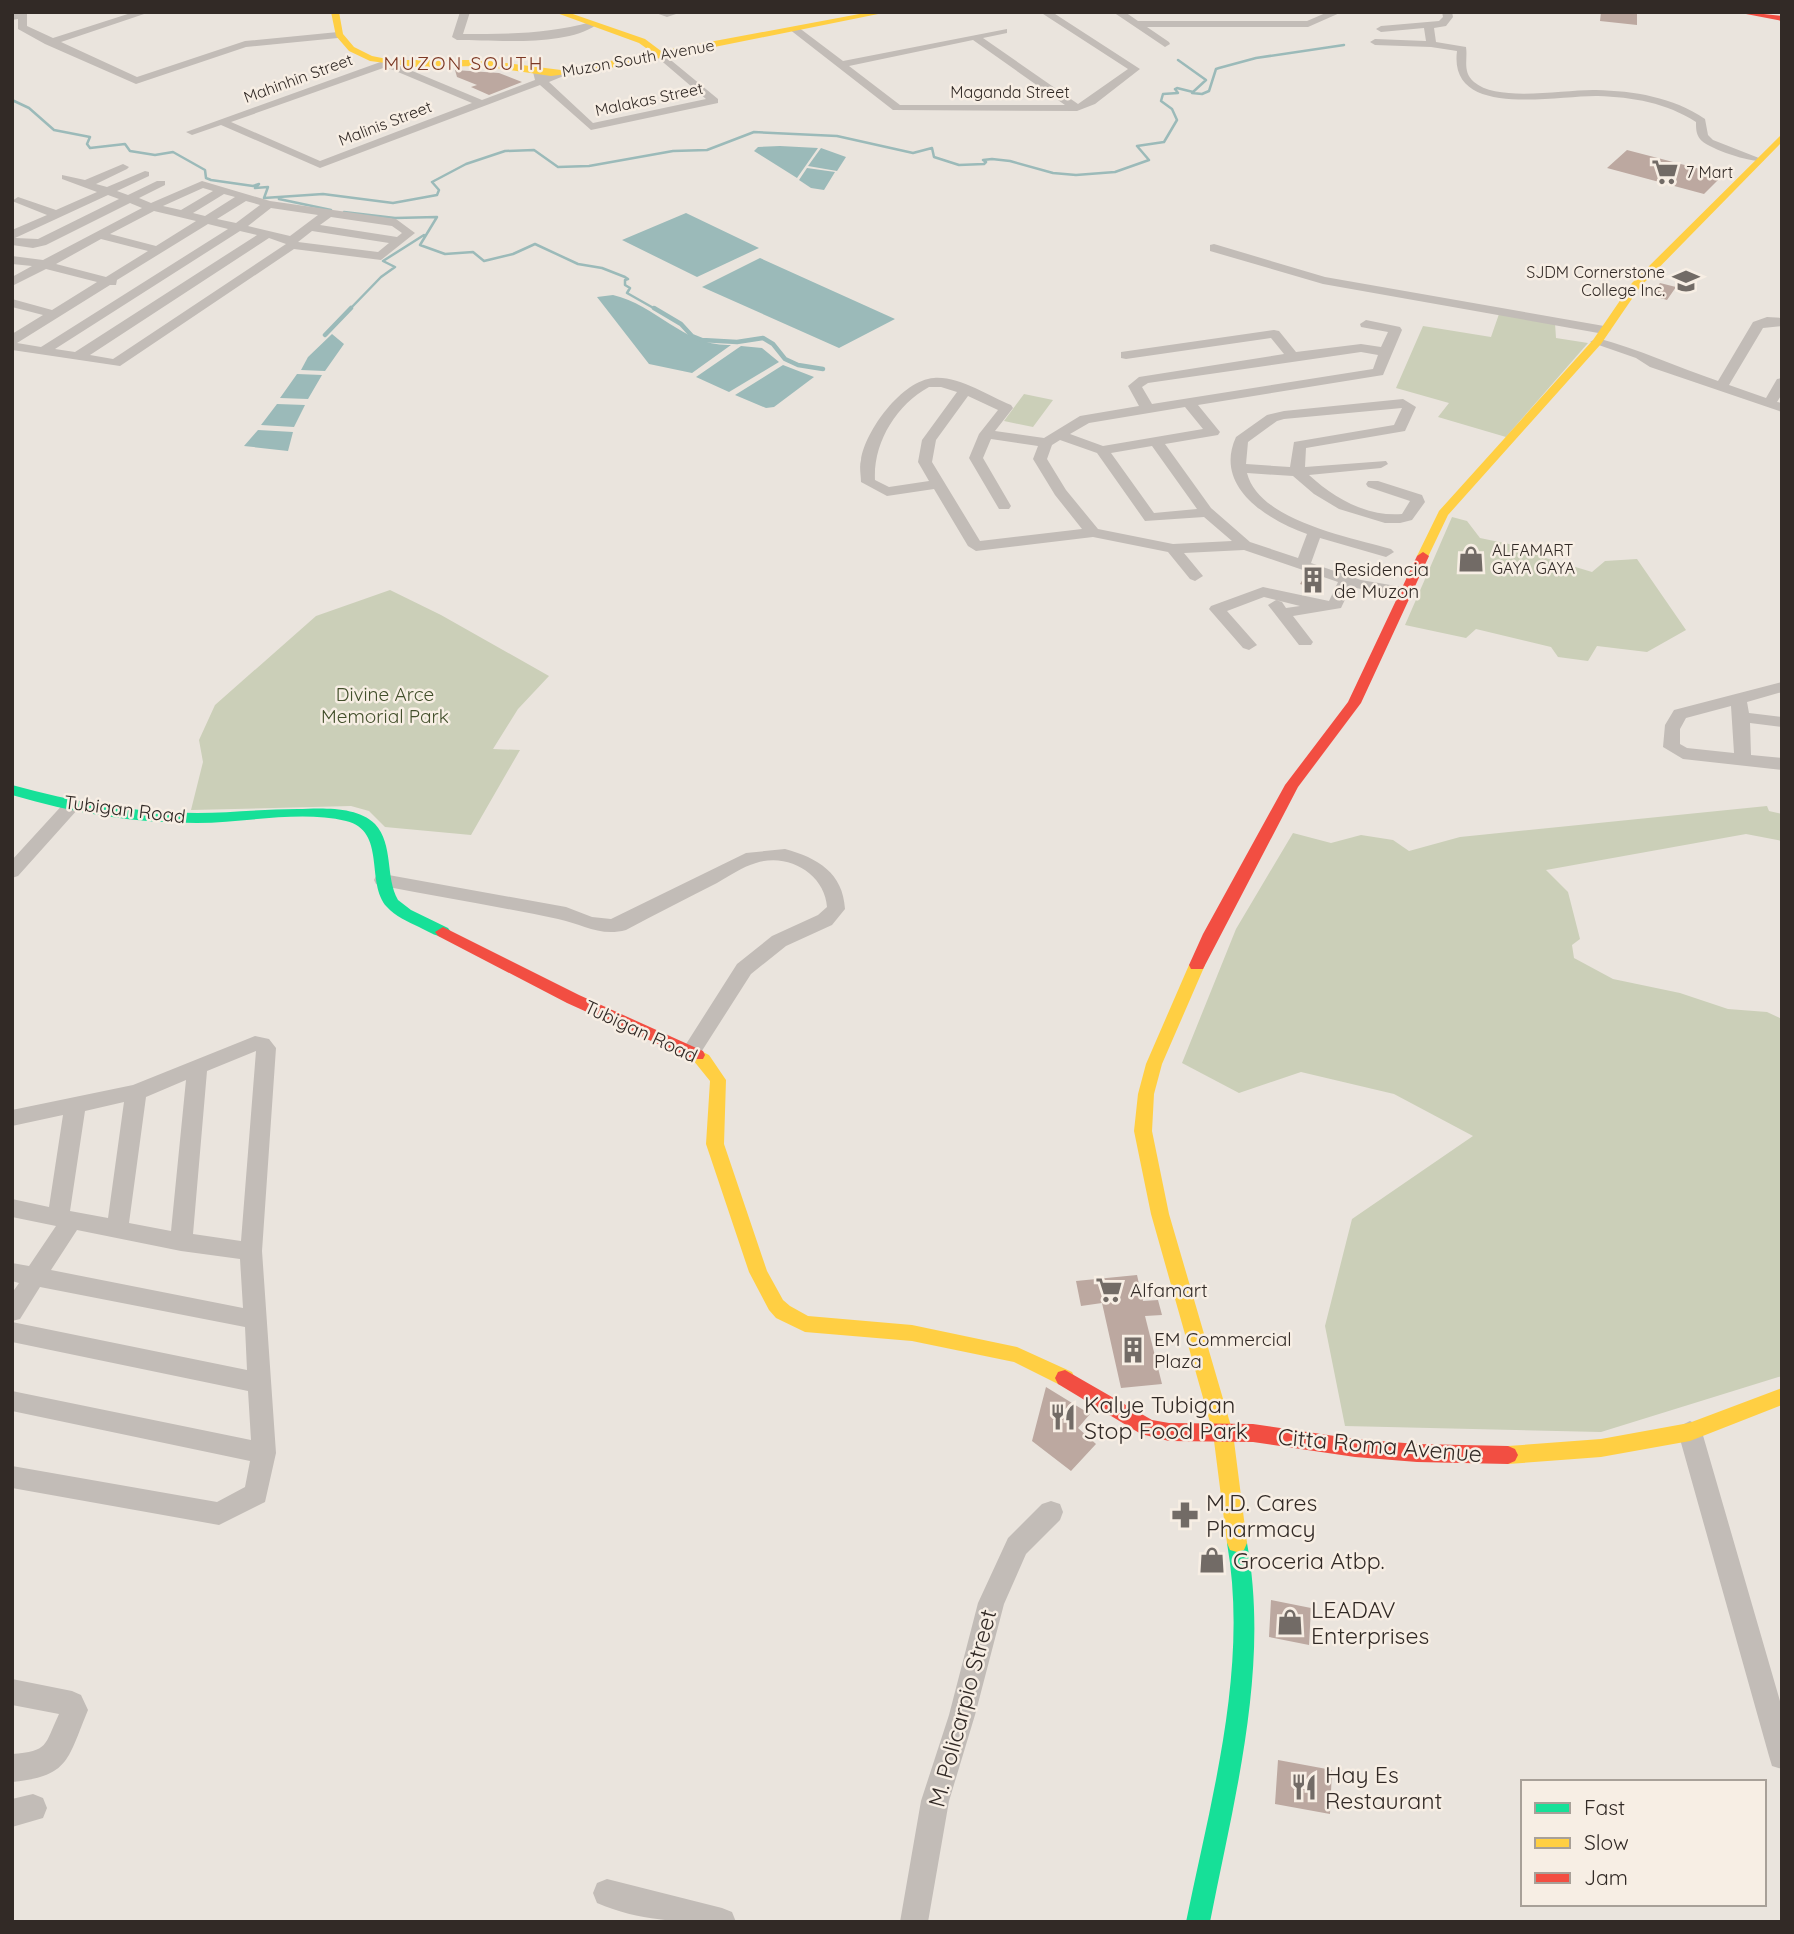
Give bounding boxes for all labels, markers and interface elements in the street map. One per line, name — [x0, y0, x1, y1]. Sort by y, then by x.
street label: Muzon South Avenue — [560, 35, 716, 81]
street label: Mahinhin Street — [241, 49, 355, 107]
district label: MUZON SOUTH — [384, 51, 544, 75]
street label: Malakas Street — [593, 78, 705, 120]
street label: Maganda Street — [950, 82, 1070, 102]
street label: Malinis Street — [336, 96, 434, 150]
supermarket icon: 7 Mart — [1650, 157, 1680, 187]
place label: 7 Mart — [1686, 162, 1733, 182]
place label: SJDM Cornerstone College Inc. — [1526, 262, 1665, 300]
school or university icon: SJDM Cornerstone College Inc. — [1671, 266, 1701, 296]
place label: ALFAMART GAYA GAYA — [1492, 540, 1575, 578]
shop icon: ALFAMART GAYA GAYA — [1456, 544, 1486, 574]
place label: Residencia de Muzon — [1334, 557, 1429, 603]
building icon: Residencia de Muzon — [1298, 565, 1328, 595]
park label: Divine Arce Memorial Park — [321, 682, 449, 728]
street label: Tubigan Road — [63, 790, 187, 828]
street label: Tubigan Road — [581, 994, 701, 1068]
supermarket icon: Alfamart — [1094, 1275, 1124, 1305]
place label: Alfamart — [1130, 1278, 1208, 1302]
place label: EM Commercial Plaza — [1154, 1327, 1292, 1373]
building icon: EM Commercial Plaza — [1118, 1335, 1148, 1365]
place label: Kalye Tubigan Stop Food Park — [1084, 1390, 1248, 1445]
restaurant icon: Kalye Tubigan Stop Food Park — [1048, 1402, 1078, 1432]
street label: Citta Roma Avenue — [1277, 1422, 1483, 1468]
place label: M.D. Cares Pharmacy — [1206, 1488, 1317, 1543]
pharmacy icon: M.D. Cares Pharmacy — [1170, 1500, 1200, 1530]
shop icon: Groceria Atbp. — [1197, 1545, 1227, 1575]
place label: Groceria Atbp. — [1233, 1546, 1385, 1575]
place label: LEADAV Enterprises — [1311, 1595, 1429, 1650]
street label: M. Policarpio Street — [922, 1606, 1002, 1810]
shop icon: LEADAV Enterprises — [1275, 1607, 1305, 1637]
place label: Hay Es Restaurant — [1325, 1760, 1442, 1815]
restaurant icon: Hay Es Restaurant — [1289, 1772, 1319, 1802]
legend — [1521, 1780, 1766, 1906]
text: Fast — [1584, 1794, 1625, 1820]
text: Slow — [1584, 1829, 1629, 1855]
text: Jam — [1584, 1864, 1628, 1890]

